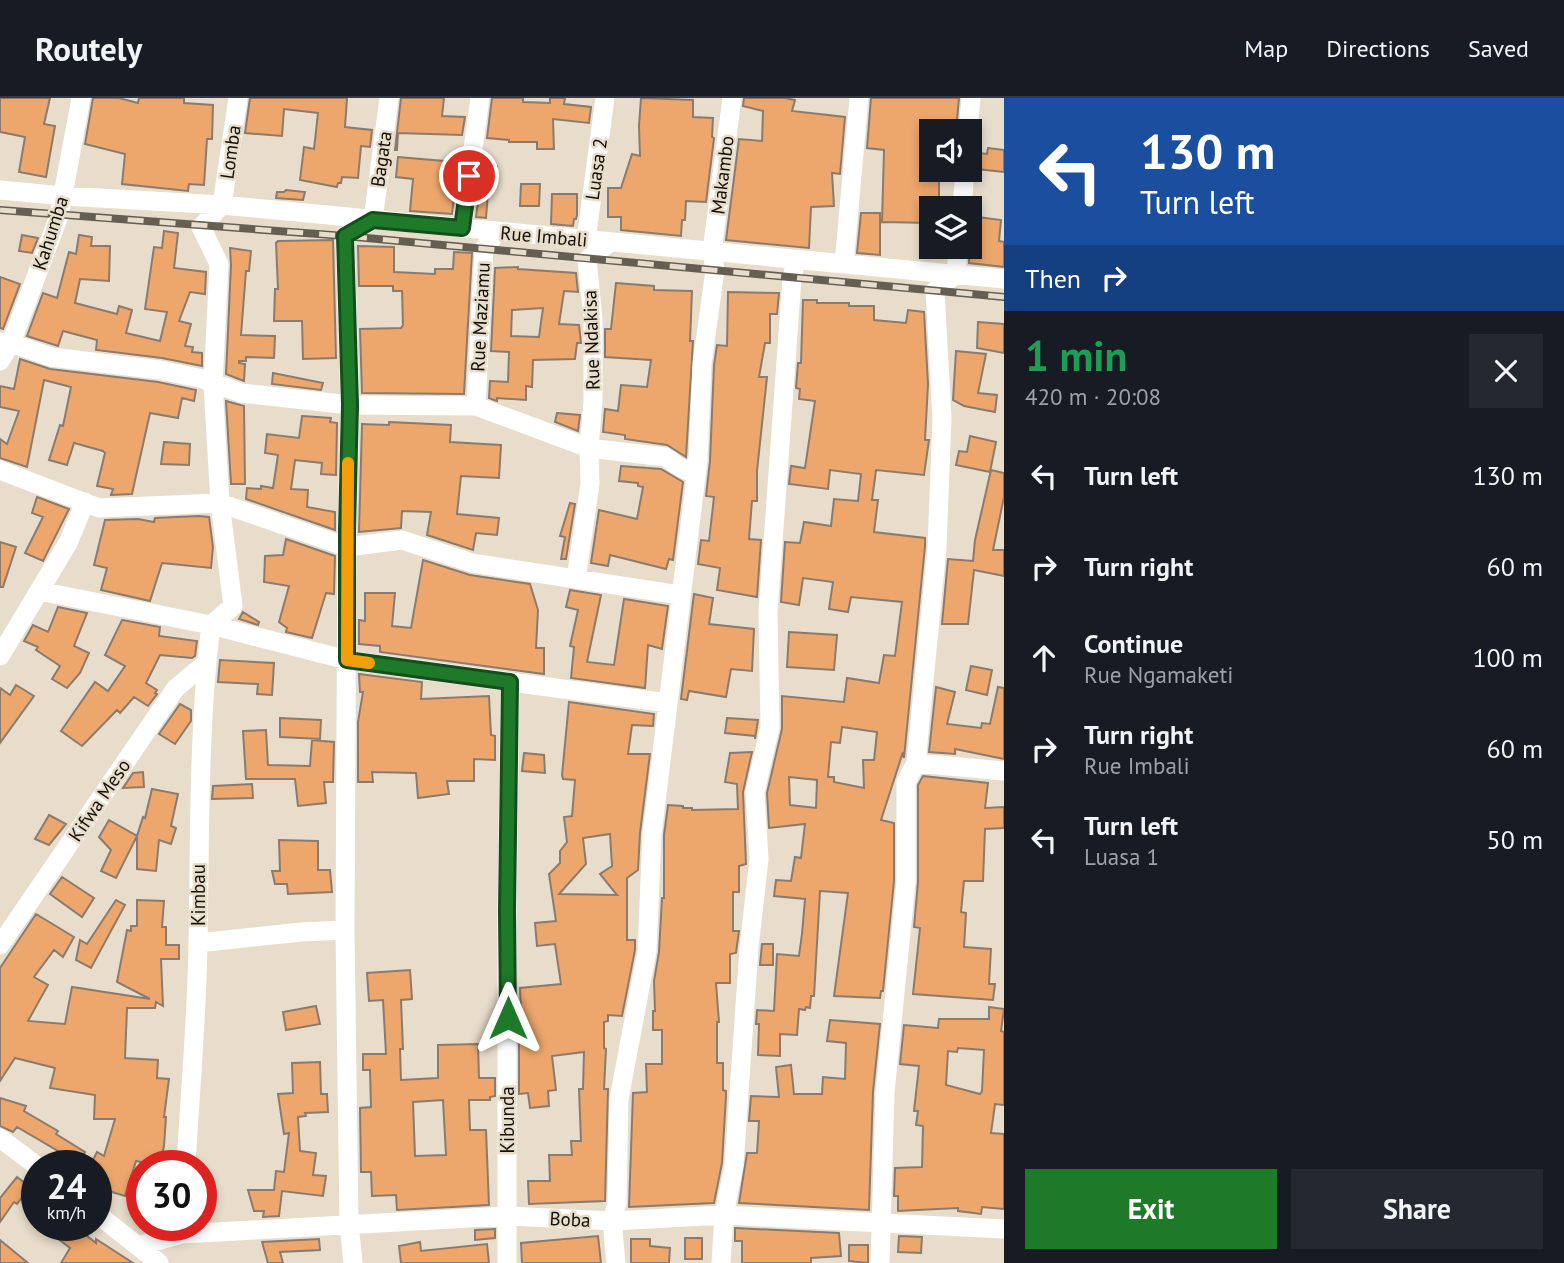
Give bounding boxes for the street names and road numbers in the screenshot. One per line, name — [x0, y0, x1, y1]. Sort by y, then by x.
street label: Lomba — [214, 124, 246, 180]
street label: Bagata — [365, 130, 397, 188]
street label: Makambo — [705, 134, 739, 216]
street label: Luasa 2 — [580, 137, 612, 201]
street label: Kahumba — [27, 193, 73, 273]
street label: Rue Imbali — [499, 220, 589, 252]
street label: Rue Maziamu — [465, 262, 495, 372]
street label: Rue Ndakisa — [577, 290, 605, 390]
street label: Kifwa Meso — [63, 754, 135, 846]
street label: Kimbau — [186, 864, 210, 926]
street label: Kibunda — [495, 1086, 519, 1154]
street label: Boba — [549, 1206, 591, 1232]

